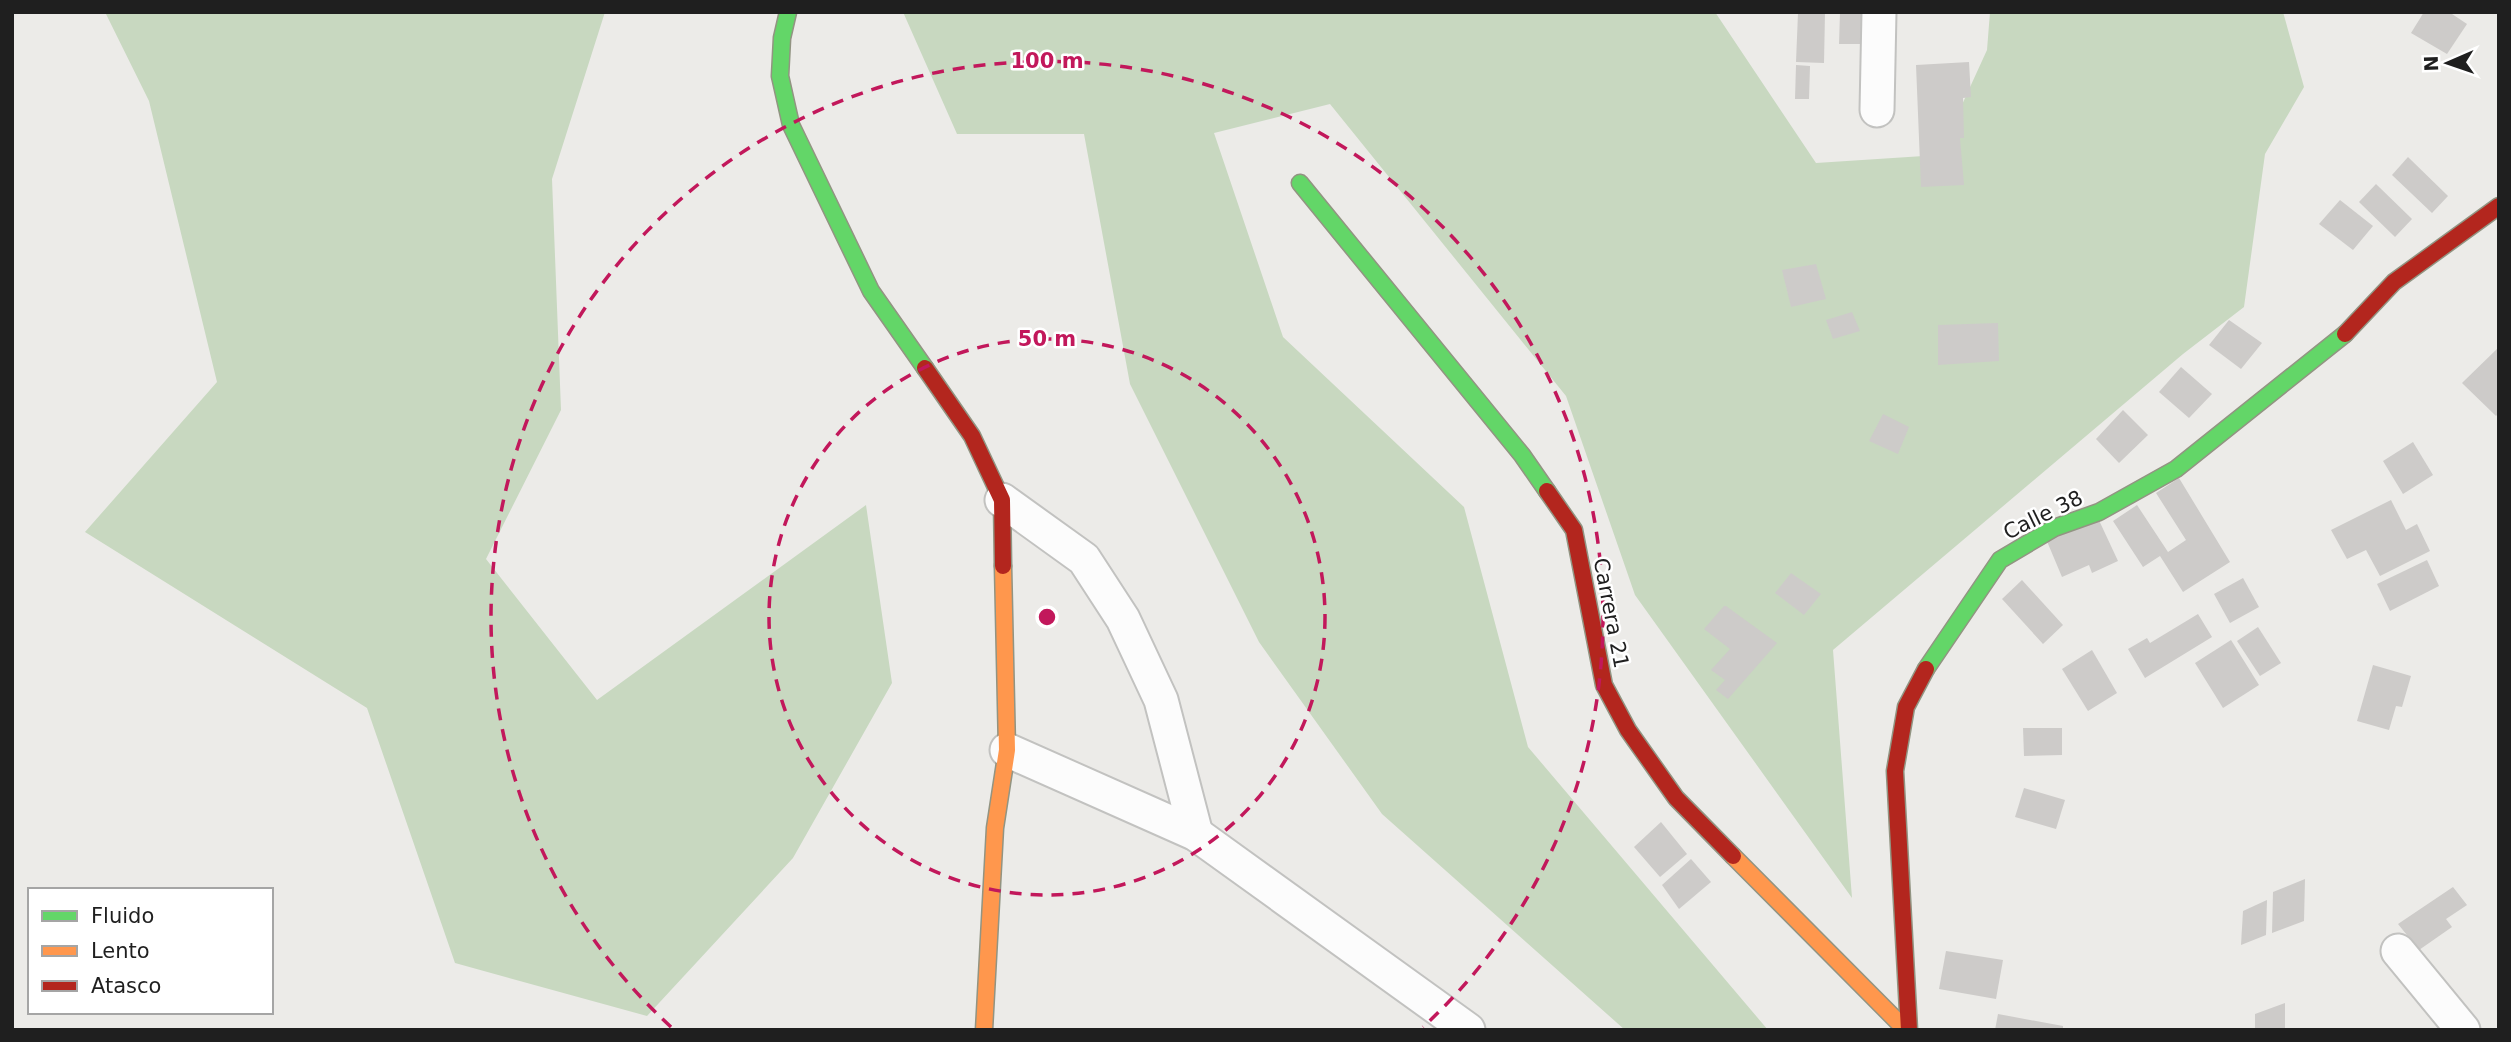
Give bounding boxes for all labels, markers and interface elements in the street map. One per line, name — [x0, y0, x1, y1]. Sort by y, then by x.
north arrow — [2413, 28, 2483, 98]
text: 100 m — [1010, 49, 1084, 73]
text: N — [2420, 55, 2442, 72]
text: 50 m — [1018, 327, 1076, 351]
street label: Calle 38 — [1999, 485, 2087, 545]
street label: Carrera 21 — [1589, 556, 1633, 670]
centre of rings — [1035, 605, 1059, 629]
legend — [28, 888, 273, 1014]
text: Fluido — [91, 904, 154, 928]
text: Lento — [91, 939, 150, 963]
text: Atasco — [91, 974, 161, 998]

